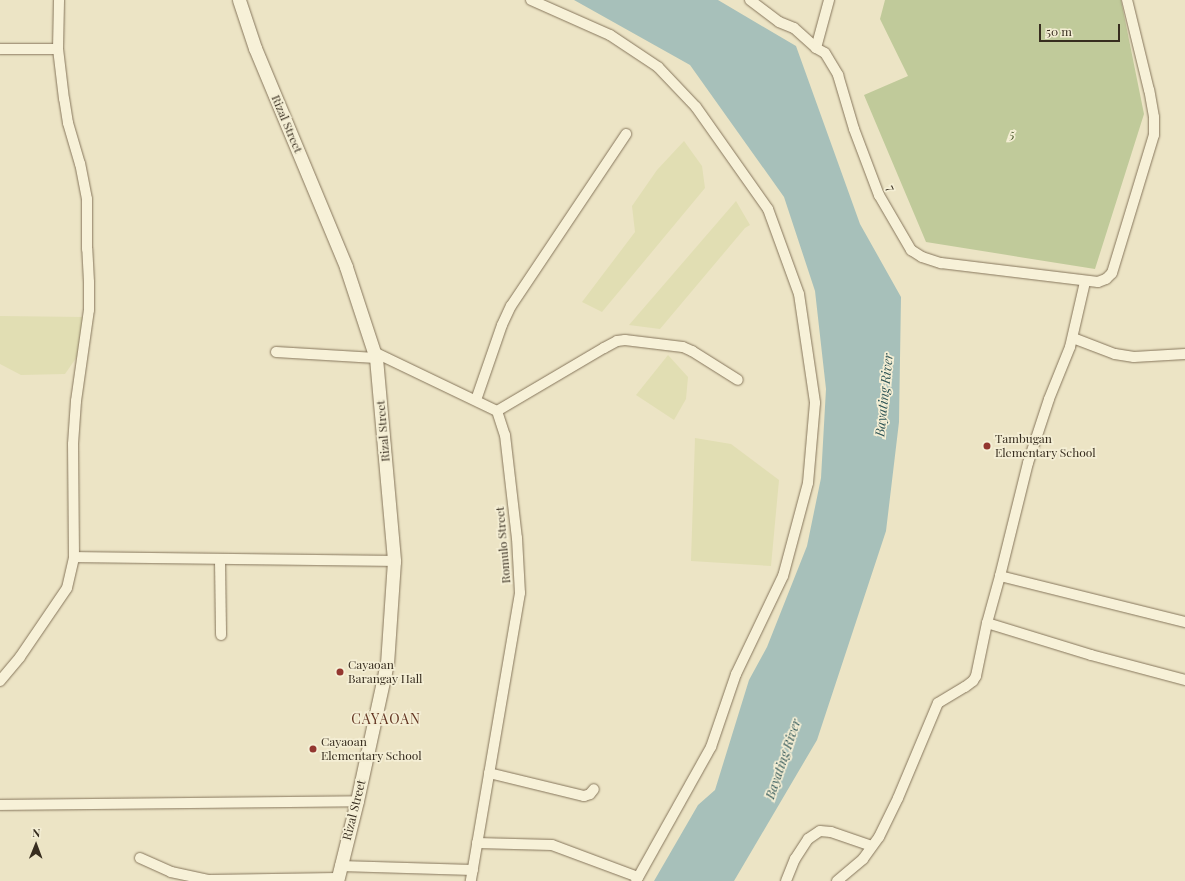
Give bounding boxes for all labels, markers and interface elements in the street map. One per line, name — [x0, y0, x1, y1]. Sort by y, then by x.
scale bar — [1041, 16, 1122, 42]
text: 50 m — [1046, 23, 1072, 39]
street label: Rizal Street — [268, 93, 306, 155]
park label: 5 — [1009, 128, 1015, 142]
street label: 7 — [883, 183, 899, 193]
water label: Bayating River — [872, 353, 896, 437]
street label: Rizal Street — [373, 400, 393, 462]
place label: Tambugan Elementary School — [995, 432, 1096, 460]
marker: Tambugan Elementary School — [982, 441, 992, 451]
street label: Romulo Street — [492, 506, 514, 584]
place label: Cayaoan Barangay Hall — [348, 658, 423, 686]
marker: Cayaoan Barangay Hall — [335, 667, 345, 677]
district label: CAYAOAN — [351, 711, 421, 727]
water label: Bayating River — [762, 717, 804, 801]
place label: Cayaoan Elementary School — [321, 735, 422, 763]
marker: Cayaoan Elementary School — [308, 744, 318, 754]
street label: Rizal Street — [340, 778, 368, 842]
north arrow — [16, 825, 56, 865]
text: N — [32, 825, 40, 840]

